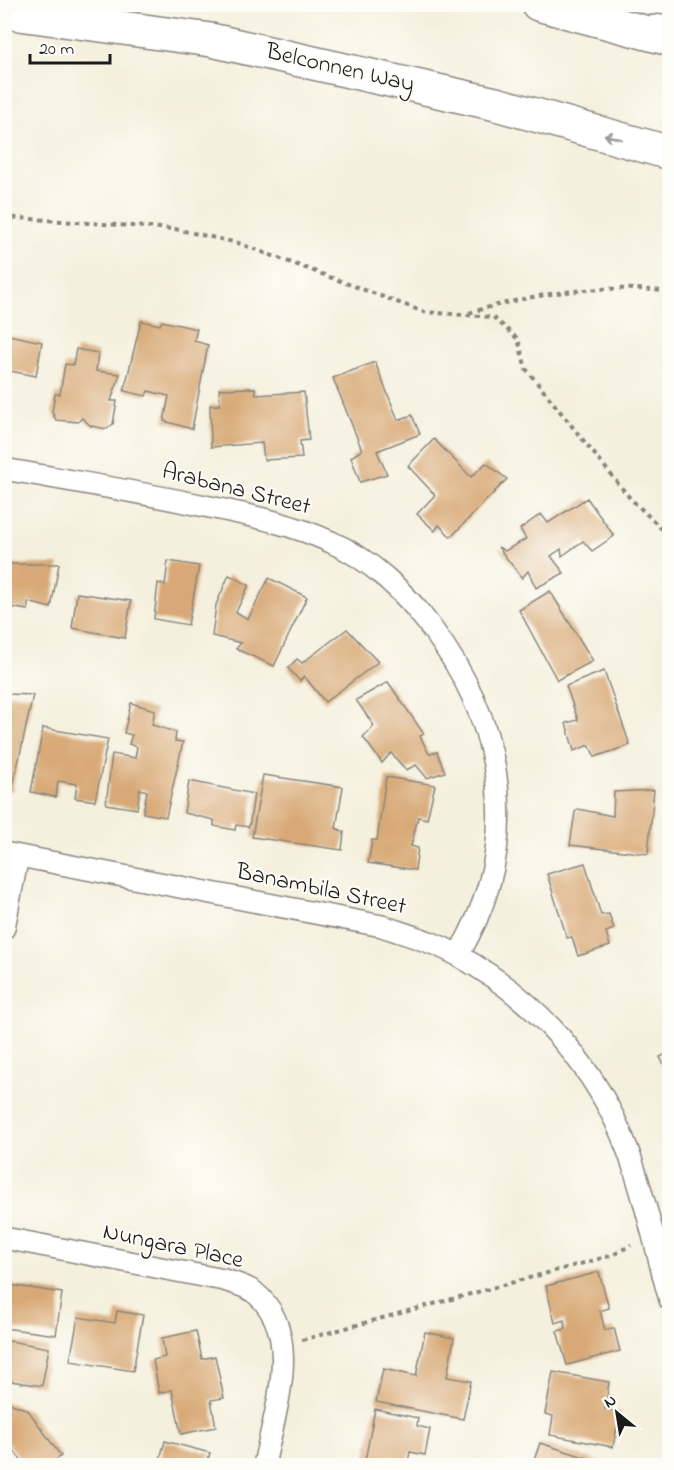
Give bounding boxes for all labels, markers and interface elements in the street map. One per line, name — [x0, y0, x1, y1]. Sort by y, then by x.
scale bar — [30, 27, 110, 65]
street label: Belconnen Way — [261, 35, 418, 104]
text: 20 m — [39, 37, 74, 63]
one-way arrow — [604, 131, 623, 142]
street label: Arabana Street — [158, 455, 314, 525]
street label: Banambila Street — [232, 855, 409, 925]
street label: Nungara Place — [100, 1215, 247, 1279]
north arrow — [587, 1383, 647, 1443]
text: N — [600, 1389, 621, 1415]

